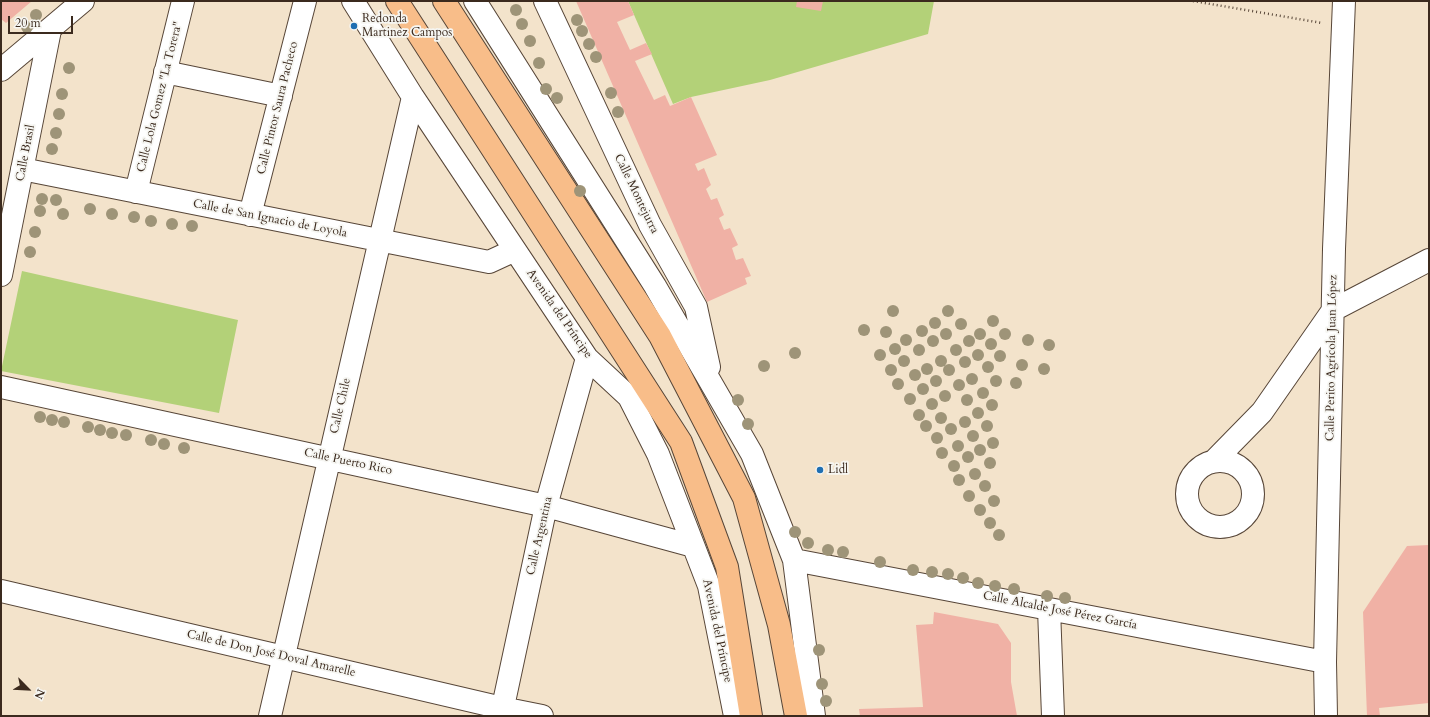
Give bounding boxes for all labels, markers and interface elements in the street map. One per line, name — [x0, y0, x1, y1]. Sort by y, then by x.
scale bar — [10, 8, 75, 34]
place label: Redonda Martinez Campos — [362, 12, 452, 40]
text: 20 m — [15, 15, 41, 31]
street label: Calle Lola Gomez "La Torera" — [134, 20, 186, 174]
marker: Redonda Martinez Campos — [349, 21, 359, 31]
street label: Calle Pintor Saura Pacheco — [254, 40, 302, 176]
street label: Calle Brasil — [13, 124, 39, 182]
street label: Calle Montejurra — [610, 152, 662, 236]
street label: Calle de San Ignacio de Loyola — [192, 197, 348, 241]
street label: Avenida del Príncipe — [523, 267, 595, 361]
street label: Calle Perito Agrícola Juan López — [1323, 275, 1341, 441]
street label: Calle Chile — [328, 377, 354, 435]
street label: Calle Puerto Rico — [303, 446, 393, 478]
place label: Lidl — [828, 463, 848, 477]
marker: Lidl — [815, 465, 825, 475]
street label: Calle Argentina — [524, 495, 556, 577]
street label: Avenida del Príncipe — [699, 578, 735, 684]
street label: Calle Alcalde José Pérez García — [982, 589, 1138, 633]
street label: Calle de Don José Doval Amarelle — [185, 628, 357, 680]
north arrow — [8, 669, 48, 709]
text: N — [31, 687, 48, 701]

